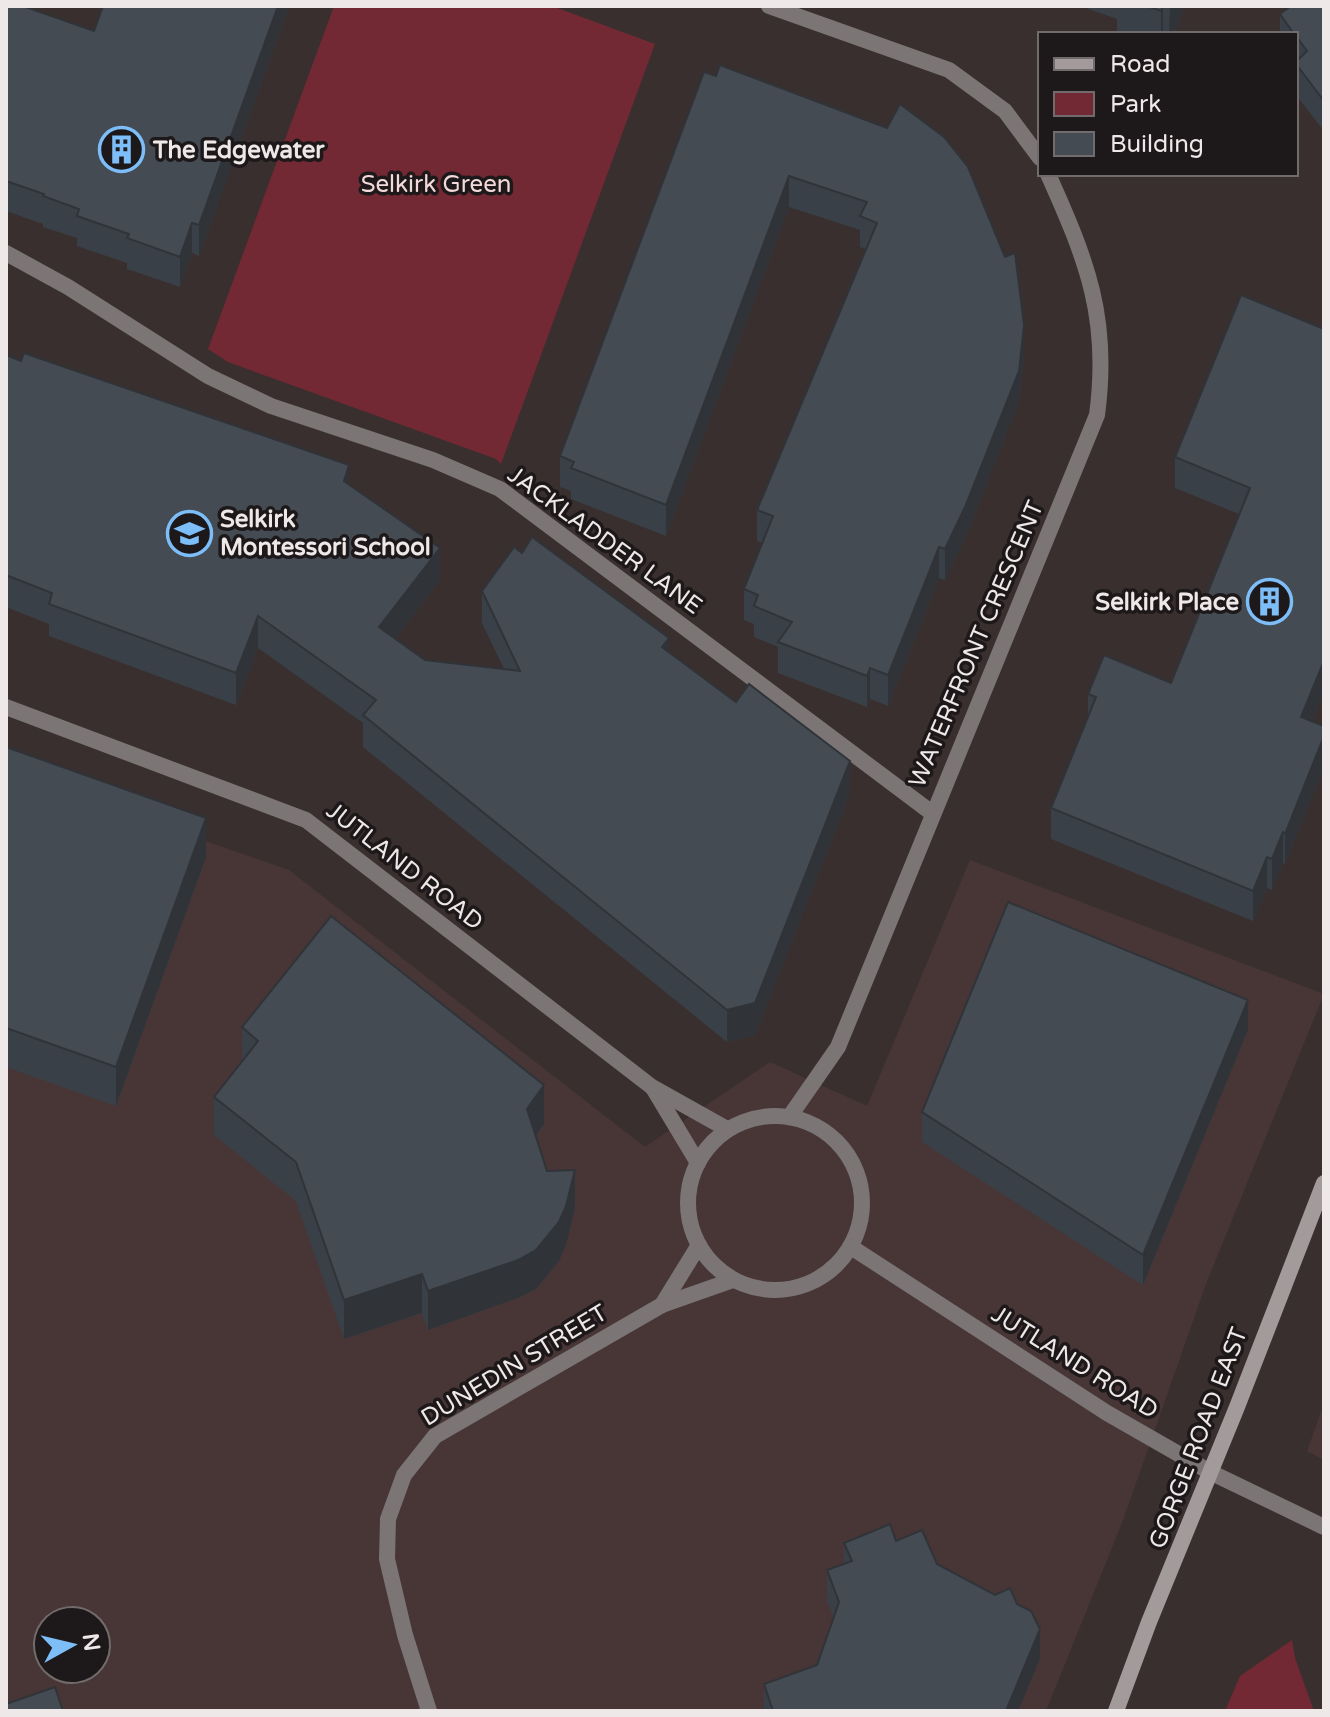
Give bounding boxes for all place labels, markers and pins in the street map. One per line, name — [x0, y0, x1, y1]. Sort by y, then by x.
building icon: The Edgewater — [98, 126, 146, 174]
place label: The Edgewater — [152, 136, 325, 165]
place label: Selkirk Montessori School — [220, 505, 431, 562]
school or university icon: Selkirk Montessori School — [165, 509, 213, 557]
building icon: Selkirk Place — [1246, 578, 1294, 626]
place label: Selkirk Place — [1095, 588, 1239, 617]

